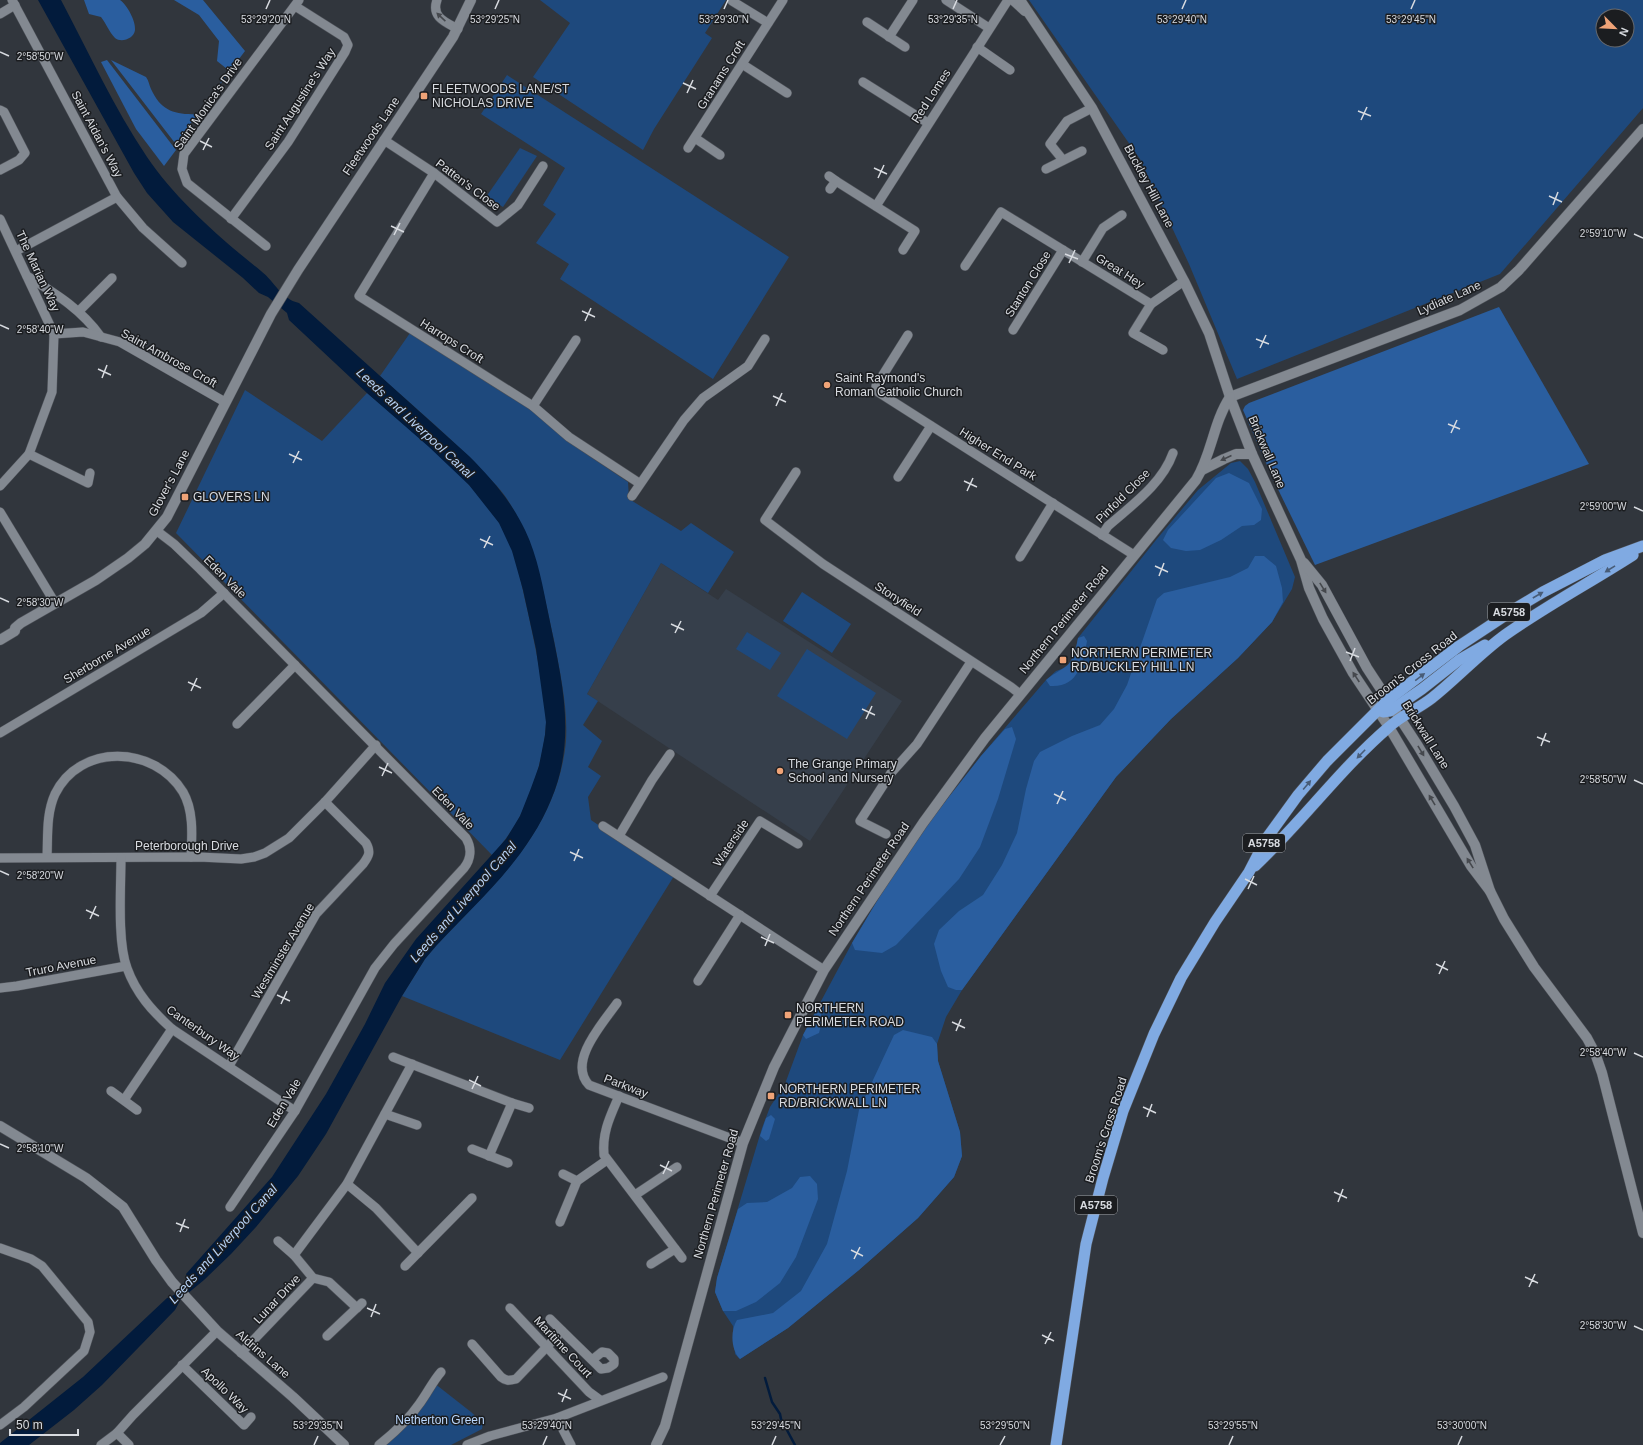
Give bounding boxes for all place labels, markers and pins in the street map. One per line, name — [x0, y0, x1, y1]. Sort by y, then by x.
place label: FLEETWOODS LANE/ST NICHOLAS DRIVE — [432, 82, 570, 110]
marker: FLEETWOODS LANE/ST NICHOLAS DRIVE — [419, 91, 429, 101]
place label: Saint Raymond's Roman Catholic Church — [835, 371, 962, 399]
marker: Saint Raymond's Roman Catholic Church — [822, 380, 832, 390]
place label: GLOVERS LN — [193, 490, 270, 504]
marker: GLOVERS LN — [180, 492, 190, 502]
place label: NORTHERN PERIMETER RD/BUCKLEY HILL LN — [1071, 646, 1212, 674]
marker: NORTHERN PERIMETER RD/BUCKLEY HILL LN — [1058, 655, 1068, 665]
place label: The Grange Primary School and Nursery — [788, 757, 897, 785]
marker: The Grange Primary School and Nursery — [775, 766, 785, 776]
place label: NORTHERN PERIMETER ROAD — [796, 1001, 904, 1029]
marker: NORTHERN PERIMETER ROAD — [783, 1010, 793, 1020]
place label: NORTHERN PERIMETER RD/BRICKWALL LN — [779, 1082, 920, 1110]
marker: NORTHERN PERIMETER RD/BRICKWALL LN — [766, 1091, 776, 1101]

